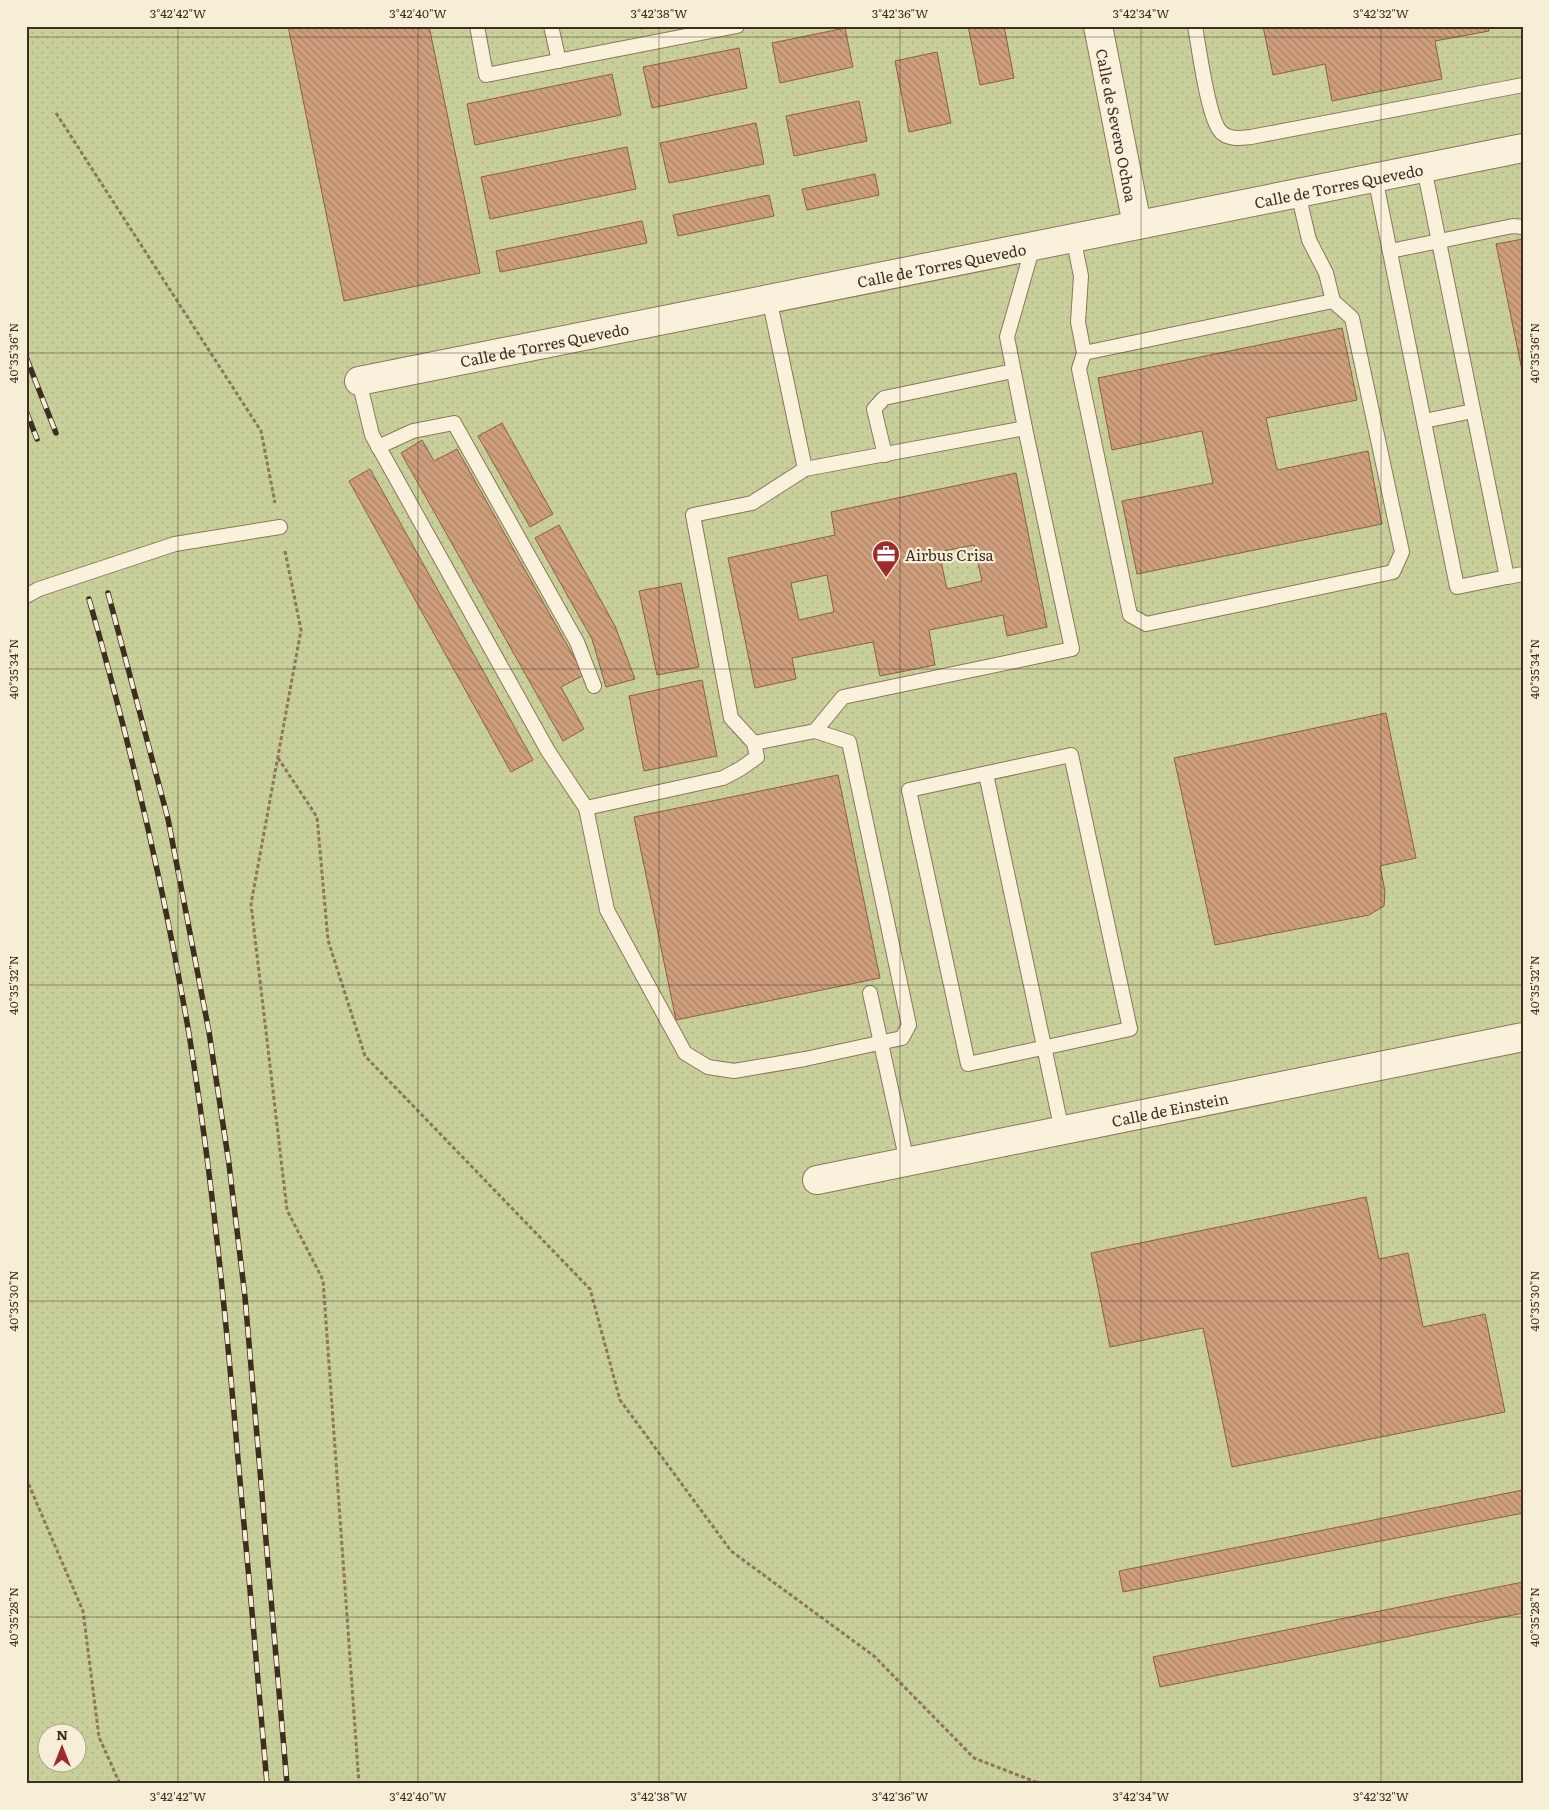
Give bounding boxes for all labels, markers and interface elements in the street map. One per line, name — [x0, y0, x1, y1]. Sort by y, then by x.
text: 3°42'42"W — [150, 4, 206, 22]
text: 3°42'40"W — [389, 4, 447, 22]
text: 3°42'38"W — [631, 4, 687, 22]
text: 3°42'36"W — [872, 4, 928, 22]
text: 3°42'34"W — [1113, 4, 1169, 22]
text: 3°42'32"W — [1353, 4, 1409, 22]
street label: Calle de Severo Ochoa — [1091, 46, 1144, 205]
street label: Calle de Torres Quevedo — [1252, 157, 1425, 213]
street label: Calle de Torres Quevedo — [855, 236, 1028, 293]
street label: Calle de Torres Quevedo — [458, 316, 631, 372]
text: 40°35'36"N — [4, 323, 22, 383]
text: 40°35'36"N — [1525, 323, 1543, 383]
office icon: Airbus Crisa — [871, 539, 901, 578]
place label: Airbus Crisa — [905, 543, 994, 566]
text: 40°35'34"N — [4, 639, 22, 699]
text: 40°35'34"N — [1525, 639, 1543, 699]
text: 40°35'32"N — [4, 955, 22, 1015]
text: 40°35'32"N — [1525, 955, 1543, 1015]
street label: Calle de Einstein — [1109, 1085, 1230, 1132]
text: 40°35'30"N — [4, 1271, 22, 1331]
text: 40°35'30"N — [1525, 1271, 1543, 1331]
text: 40°35'28"N — [4, 1587, 22, 1647]
text: 40°35'28"N — [1525, 1587, 1543, 1647]
north arrow — [38, 1722, 88, 1772]
text: N — [56, 1724, 68, 1744]
text: 3°42'42"W — [150, 1787, 206, 1805]
text: 3°42'40"W — [389, 1787, 447, 1805]
text: 3°42'38"W — [631, 1787, 687, 1805]
text: 3°42'36"W — [872, 1787, 928, 1805]
text: 3°42'34"W — [1113, 1787, 1169, 1805]
text: 3°42'32"W — [1353, 1787, 1409, 1805]

